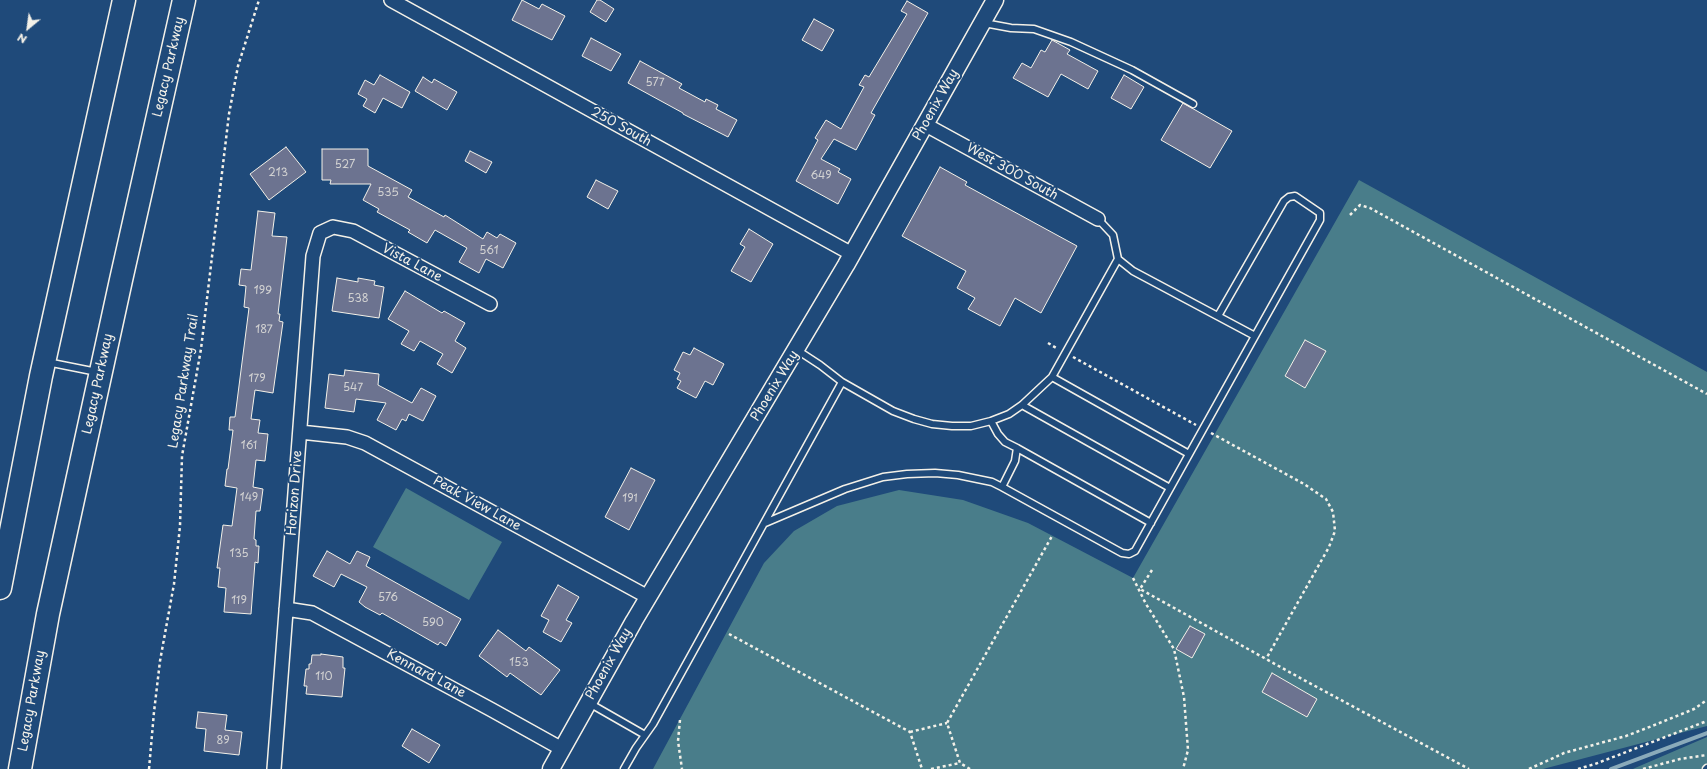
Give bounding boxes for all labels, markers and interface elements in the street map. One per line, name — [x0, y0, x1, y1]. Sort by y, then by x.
north arrow — [8, 8, 48, 48]
street label: Legacy Parkway — [150, 15, 188, 119]
text: N — [14, 29, 30, 48]
street label: Phoenix Way — [910, 66, 962, 144]
house number: 577 — [645, 76, 665, 90]
street label: 250 South — [588, 104, 654, 150]
street label: West 300 South — [963, 140, 1061, 204]
house number: 527 — [335, 158, 355, 172]
house number: 213 — [268, 166, 288, 180]
house number: 649 — [810, 169, 832, 183]
house number: 535 — [377, 186, 399, 200]
street label: Vista Lane — [379, 241, 445, 285]
house number: 561 — [479, 244, 499, 258]
house number: 199 — [254, 284, 272, 298]
house number: 538 — [347, 292, 369, 306]
street label: Legacy Parkway Trail — [166, 313, 202, 449]
house number: 187 — [255, 323, 273, 337]
street label: Legacy Parkway — [80, 332, 116, 436]
street label: Phoenix Way — [748, 348, 802, 424]
house number: 179 — [248, 372, 266, 386]
house number: 547 — [343, 381, 363, 395]
house number: 161 — [241, 439, 257, 453]
street label: Horizon Drive — [284, 450, 306, 536]
street label: Peak View Lane — [430, 473, 524, 535]
house number: 149 — [240, 491, 258, 505]
house number: 191 — [622, 492, 638, 506]
house number: 135 — [229, 547, 249, 561]
house number: 576 — [378, 591, 398, 605]
house number: 119 — [231, 594, 247, 608]
house number: 590 — [422, 616, 444, 630]
street label: Phoenix Way — [583, 625, 635, 703]
street label: Kennard Lane — [384, 647, 468, 701]
street label: Legacy Parkway — [15, 649, 49, 753]
house number: 153 — [509, 656, 529, 670]
house number: 110 — [315, 670, 333, 684]
house number: 89 — [216, 734, 230, 748]

